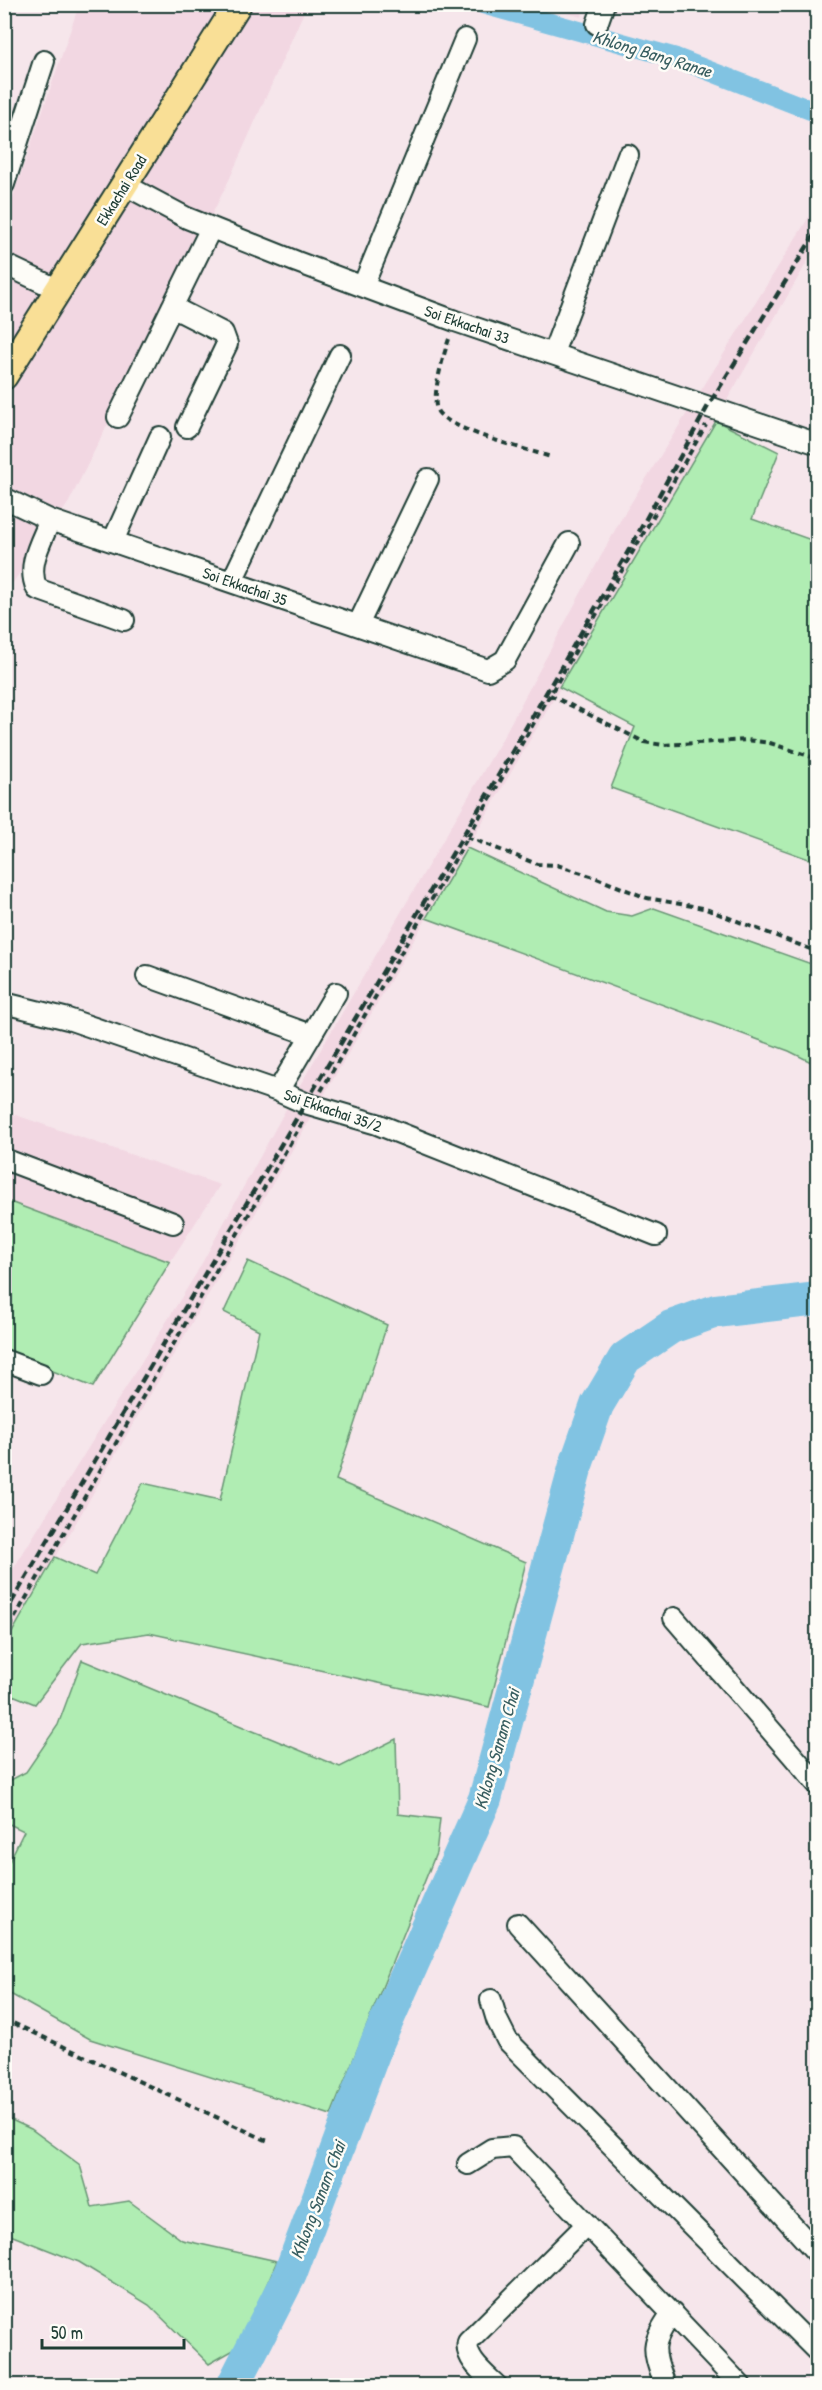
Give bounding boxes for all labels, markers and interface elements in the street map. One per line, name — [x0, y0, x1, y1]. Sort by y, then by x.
water label: Khlong Bang Ranae — [590, 24, 716, 84]
street label: Ekkachai Road — [91, 151, 151, 229]
street label: Soi Ekkachai 33 — [422, 299, 512, 349]
street label: Soi Ekkachai 35 — [200, 561, 290, 611]
street label: Soi Ekkachai 35/2 — [281, 1083, 385, 1137]
water label: Khlong Sanam Chai — [467, 1684, 526, 1812]
water label: Khlong Sanam Chai — [284, 2135, 352, 2263]
scale bar — [42, 2312, 184, 2350]
text: 50 m — [51, 2320, 83, 2345]

